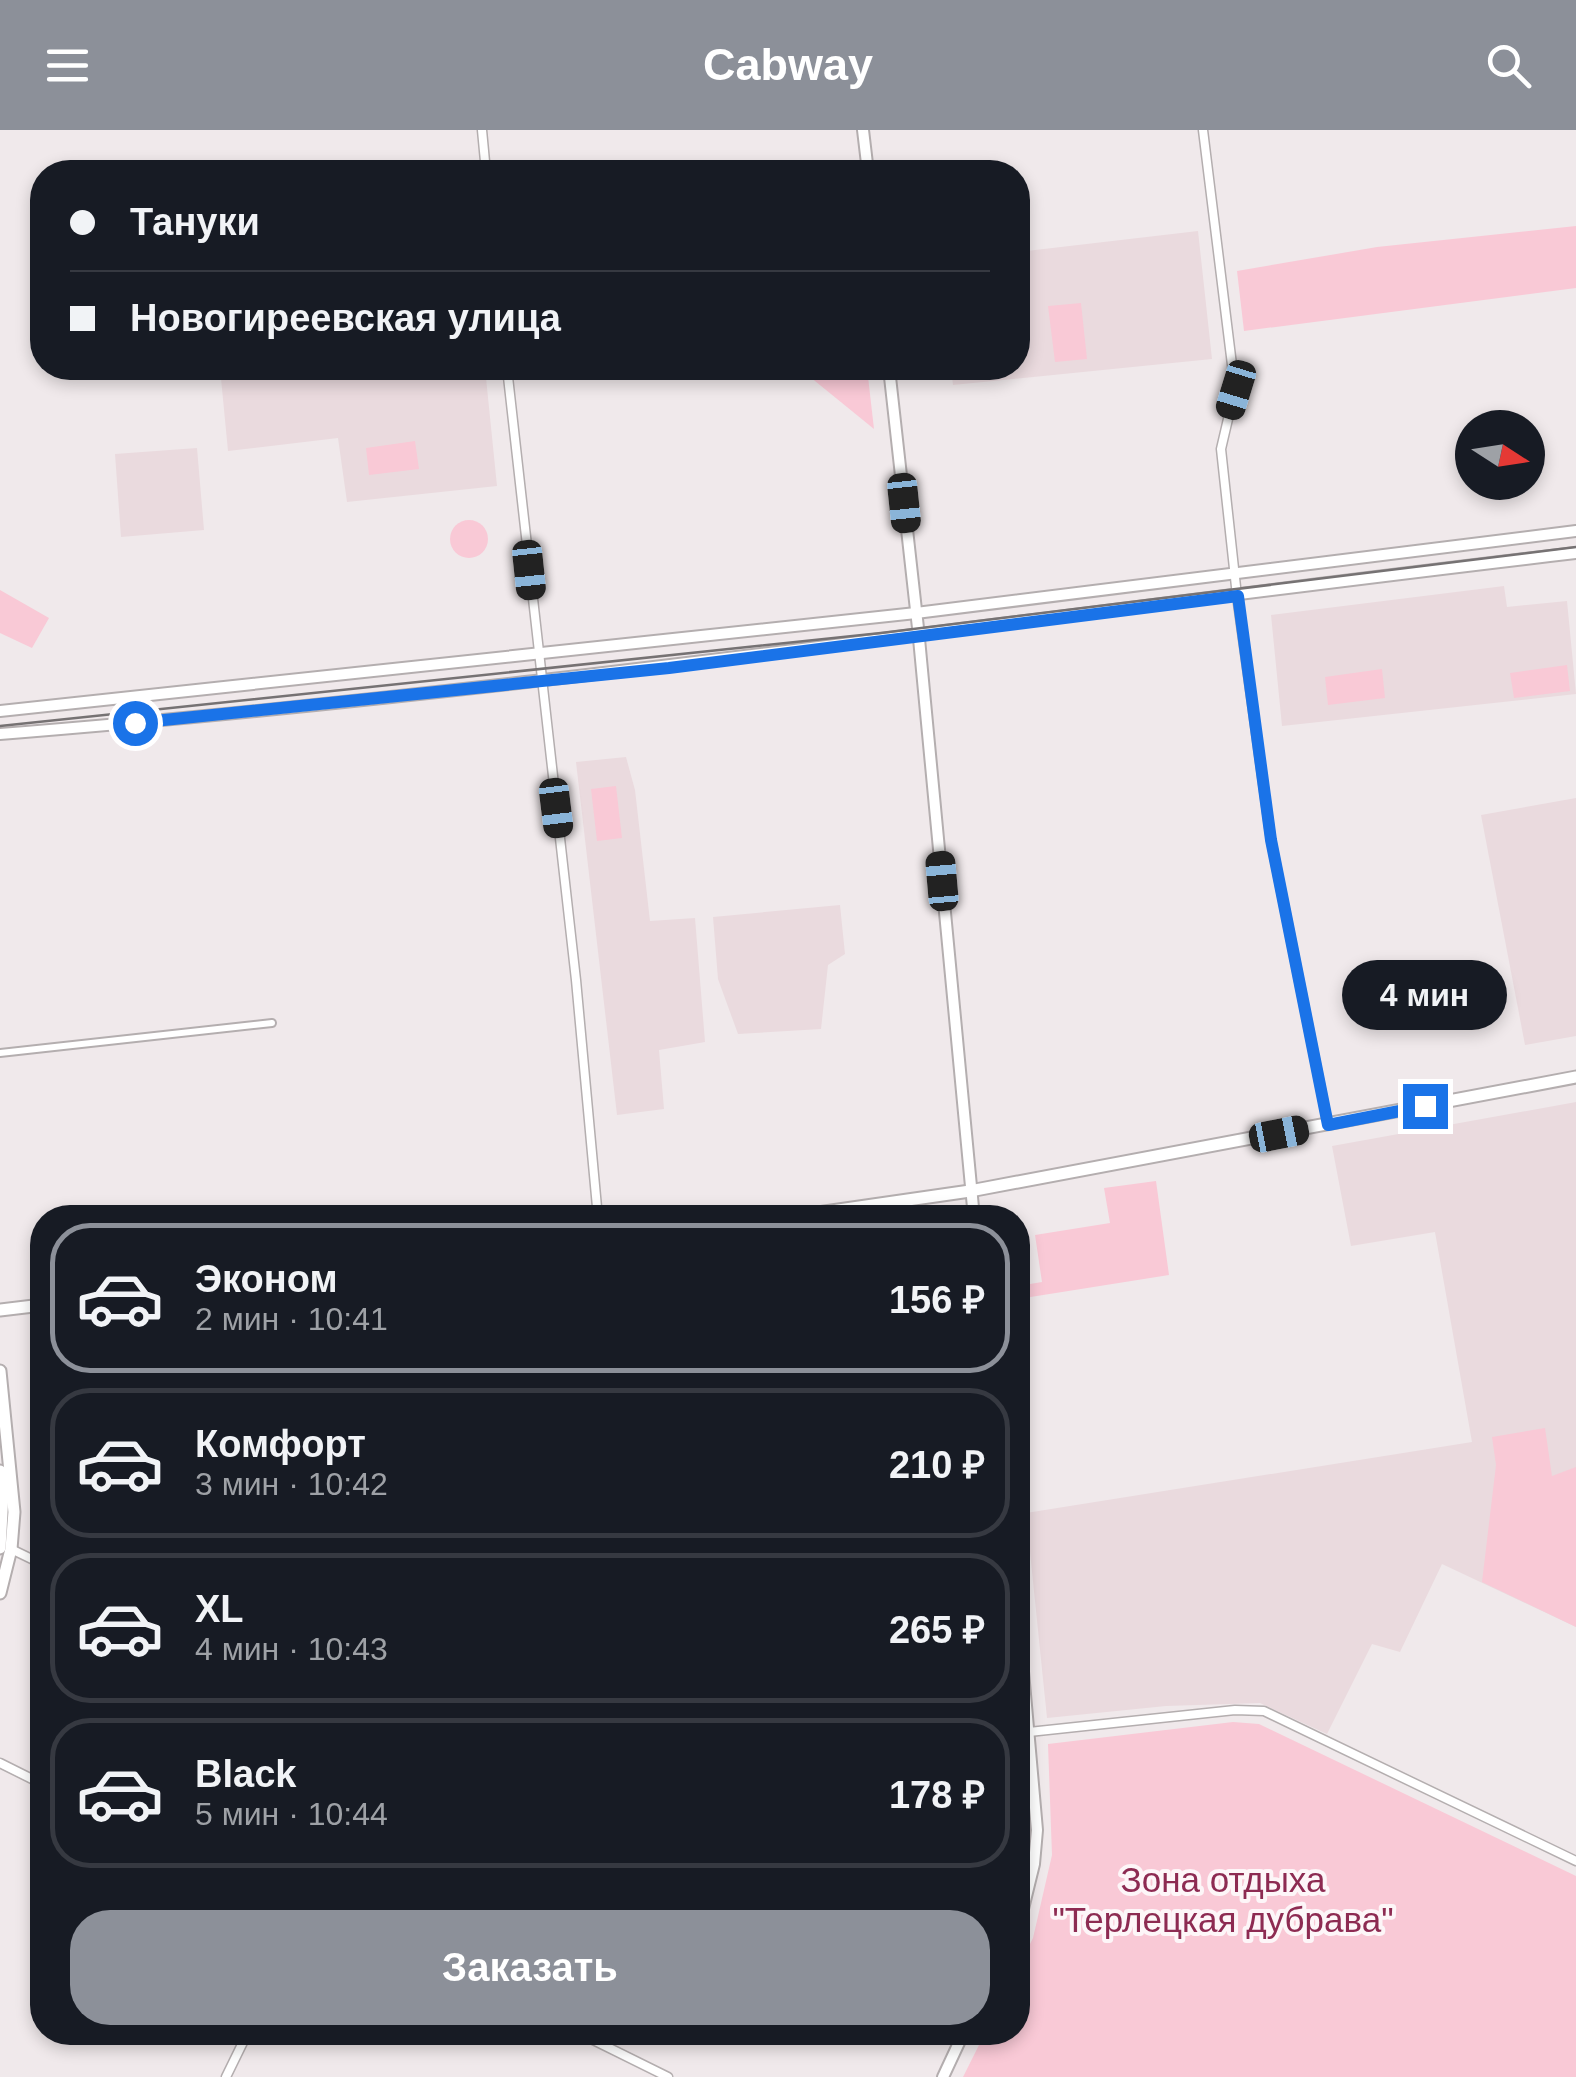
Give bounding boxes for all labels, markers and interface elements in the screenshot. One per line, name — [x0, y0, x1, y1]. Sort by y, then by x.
icon: menu — [40, 38, 95, 93]
icon: search — [1481, 38, 1536, 93]
text: Cabway — [703, 39, 873, 90]
text: Тануки — [130, 201, 260, 243]
text: Новогиреевская улица — [130, 297, 561, 339]
car — [1213, 357, 1259, 423]
north arrow — [1455, 410, 1545, 500]
map controls — [1455, 410, 1545, 500]
car — [886, 472, 922, 534]
car — [511, 539, 547, 601]
route start — [113, 701, 158, 746]
car — [537, 776, 575, 840]
car — [924, 850, 960, 912]
callout: 4 мин — [1342, 961, 1508, 1031]
text: 4 мин — [1380, 977, 1469, 1013]
route end — [1403, 1084, 1448, 1129]
car — [1247, 1114, 1311, 1154]
icon: car — [75, 1253, 165, 1343]
text: Эконом — [195, 1258, 338, 1300]
text: 156 ₽ — [889, 1279, 985, 1321]
text: 2 мин · 10:41 — [195, 1301, 388, 1337]
icon: car — [75, 1418, 165, 1508]
text: Комфорт — [195, 1423, 366, 1465]
text: 210 ₽ — [889, 1444, 985, 1486]
text: 3 мин · 10:42 — [195, 1466, 388, 1502]
icon: car — [75, 1583, 165, 1673]
text: XL — [195, 1588, 244, 1630]
text: 265 ₽ — [889, 1609, 985, 1651]
text: 4 мин · 10:43 — [195, 1631, 388, 1667]
icon: car — [75, 1748, 165, 1838]
text: Black — [195, 1753, 296, 1795]
text: 178 ₽ — [889, 1774, 985, 1816]
text: 5 мин · 10:44 — [195, 1796, 388, 1832]
park label: Зона отдыха "Терлецкая дубрава" — [1052, 1860, 1394, 1939]
button: Заказать — [70, 1910, 990, 2025]

